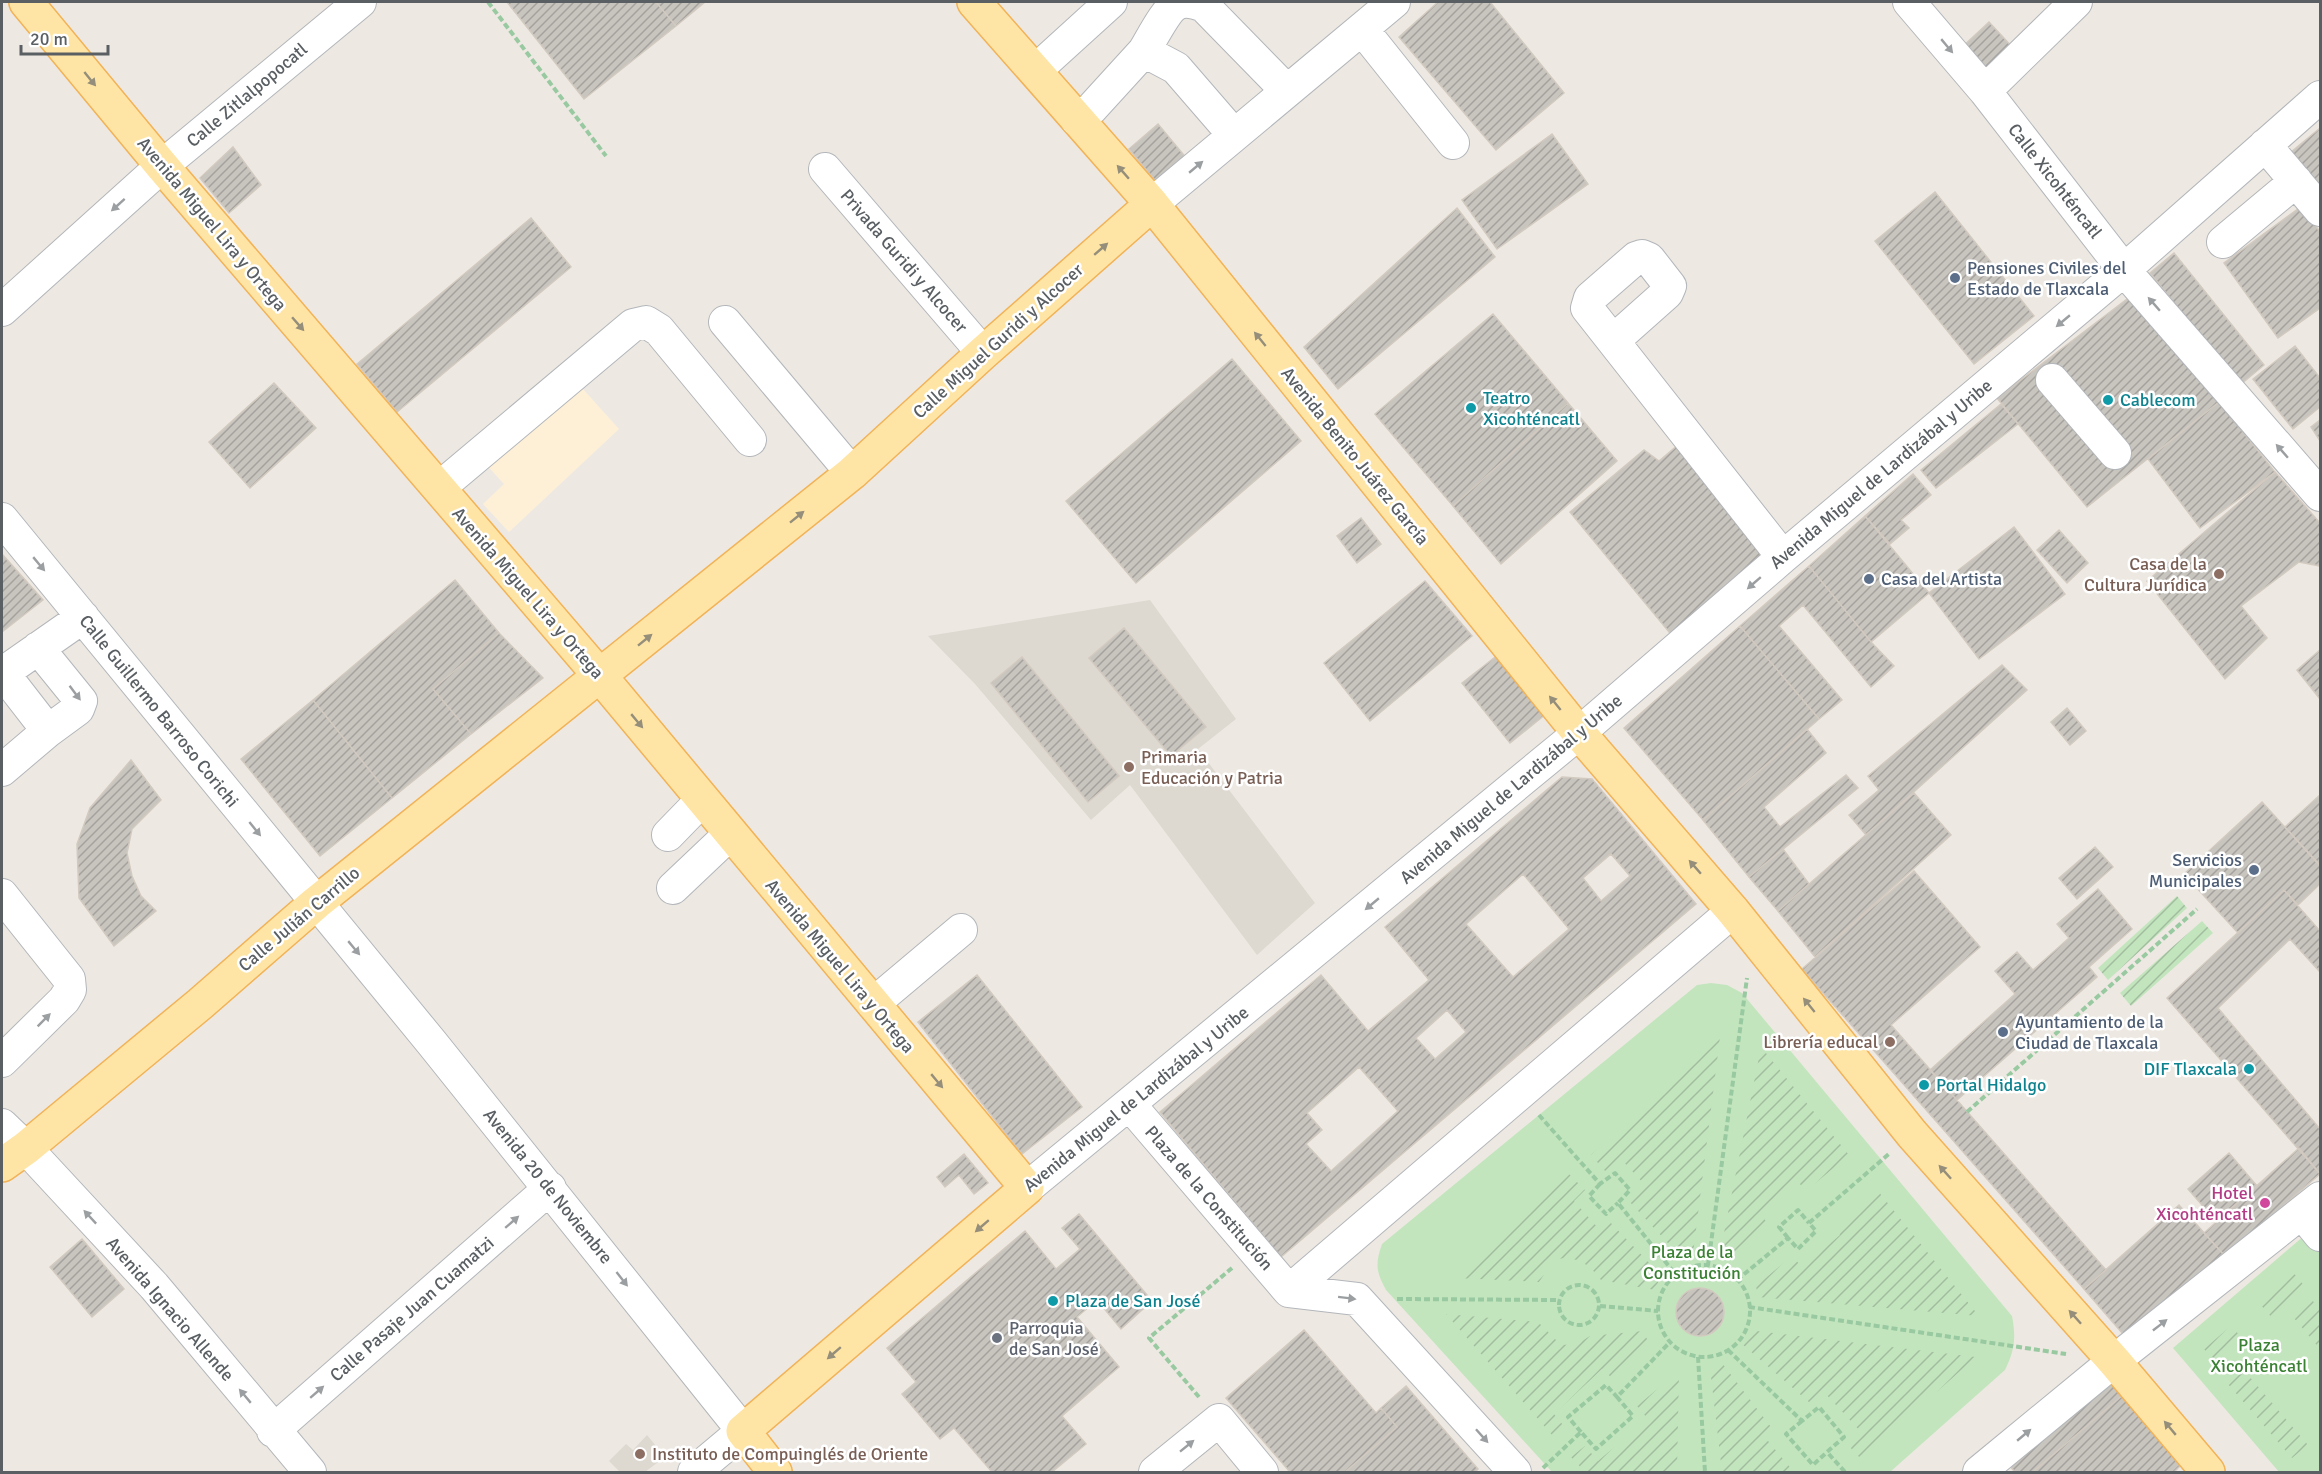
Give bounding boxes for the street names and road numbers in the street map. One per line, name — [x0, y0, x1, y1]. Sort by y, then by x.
street label: Calle Zitlalpopocatl — [182, 38, 312, 152]
street label: Calle Xicohténcatl — [2003, 119, 2107, 243]
street label: Avenida Miguel Lira y Ortega — [133, 132, 291, 316]
street label: Privada Guridi y Alcocer — [836, 185, 973, 338]
street label: Calle Miguel Guridi y Alcocer — [908, 258, 1088, 423]
street label: Avenida Benito Juárez García — [1276, 362, 1434, 550]
street label: Avenida Miguel de Lardizábal y Uribe — [1765, 374, 1997, 574]
street label: Avenida Miguel Lira y Ortega — [447, 503, 609, 683]
street label: Calle Guillermo Barroso Corichi — [75, 610, 243, 812]
street label: Avenida Miguel de Lardizábal y Uribe — [1395, 689, 1627, 889]
street label: Calle Julián Carrillo — [234, 862, 364, 976]
street label: Avenida Miguel Lira y Ortega — [761, 874, 919, 1058]
street label: Avenida Miguel de Lardizábal y Uribe — [1019, 1001, 1253, 1197]
street label: Avenida 20 de Noviembre — [479, 1104, 617, 1268]
street label: Plaza de la Constitución — [1140, 1121, 1278, 1275]
street label: Avenida Ignacio Allende — [101, 1232, 239, 1386]
street label: Calle Pasaje Juan Cuamatzi — [325, 1232, 499, 1386]

